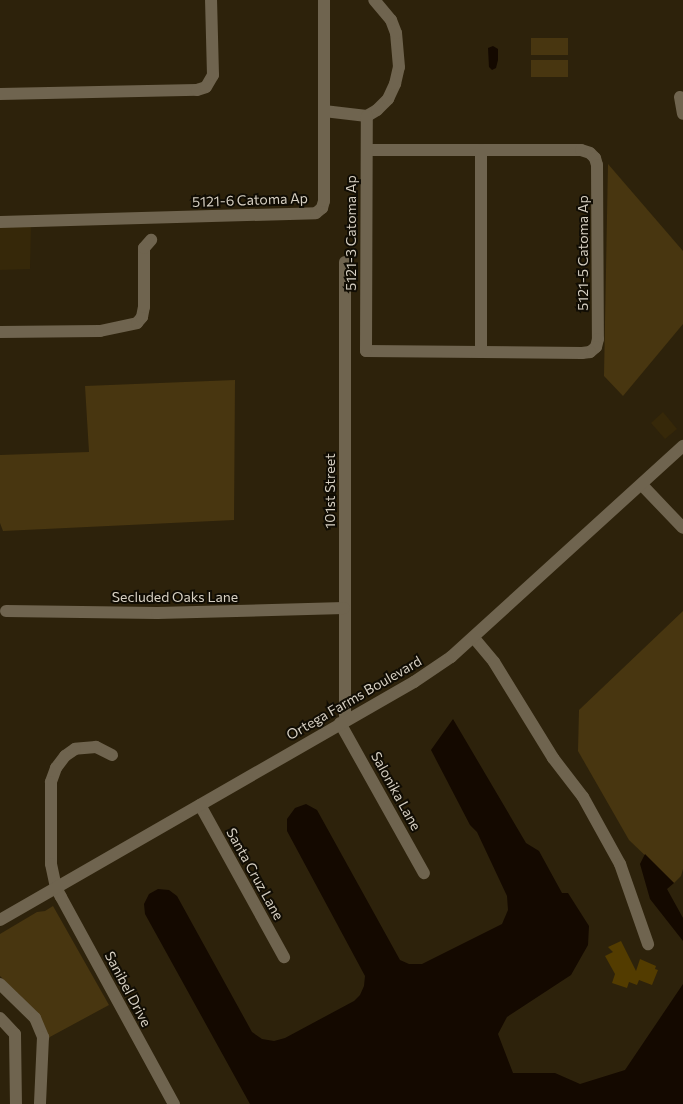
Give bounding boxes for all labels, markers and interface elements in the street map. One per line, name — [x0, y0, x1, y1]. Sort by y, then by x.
street label: 5121-3 Catoma Ap — [343, 175, 359, 291]
street label: 5121-6 Catoma Ap — [192, 190, 308, 210]
street label: 5121-5 Catoma Ap — [575, 195, 591, 311]
street label: 101st Street — [322, 453, 338, 529]
street label: Secluded Oaks Lane — [112, 589, 238, 605]
street label: Ortega Farms Boulevard — [283, 652, 425, 744]
street label: Salonika Lane — [367, 749, 425, 833]
street label: Santa Cruz Lane — [223, 825, 287, 923]
street label: Sanibel Drive — [101, 948, 155, 1030]

